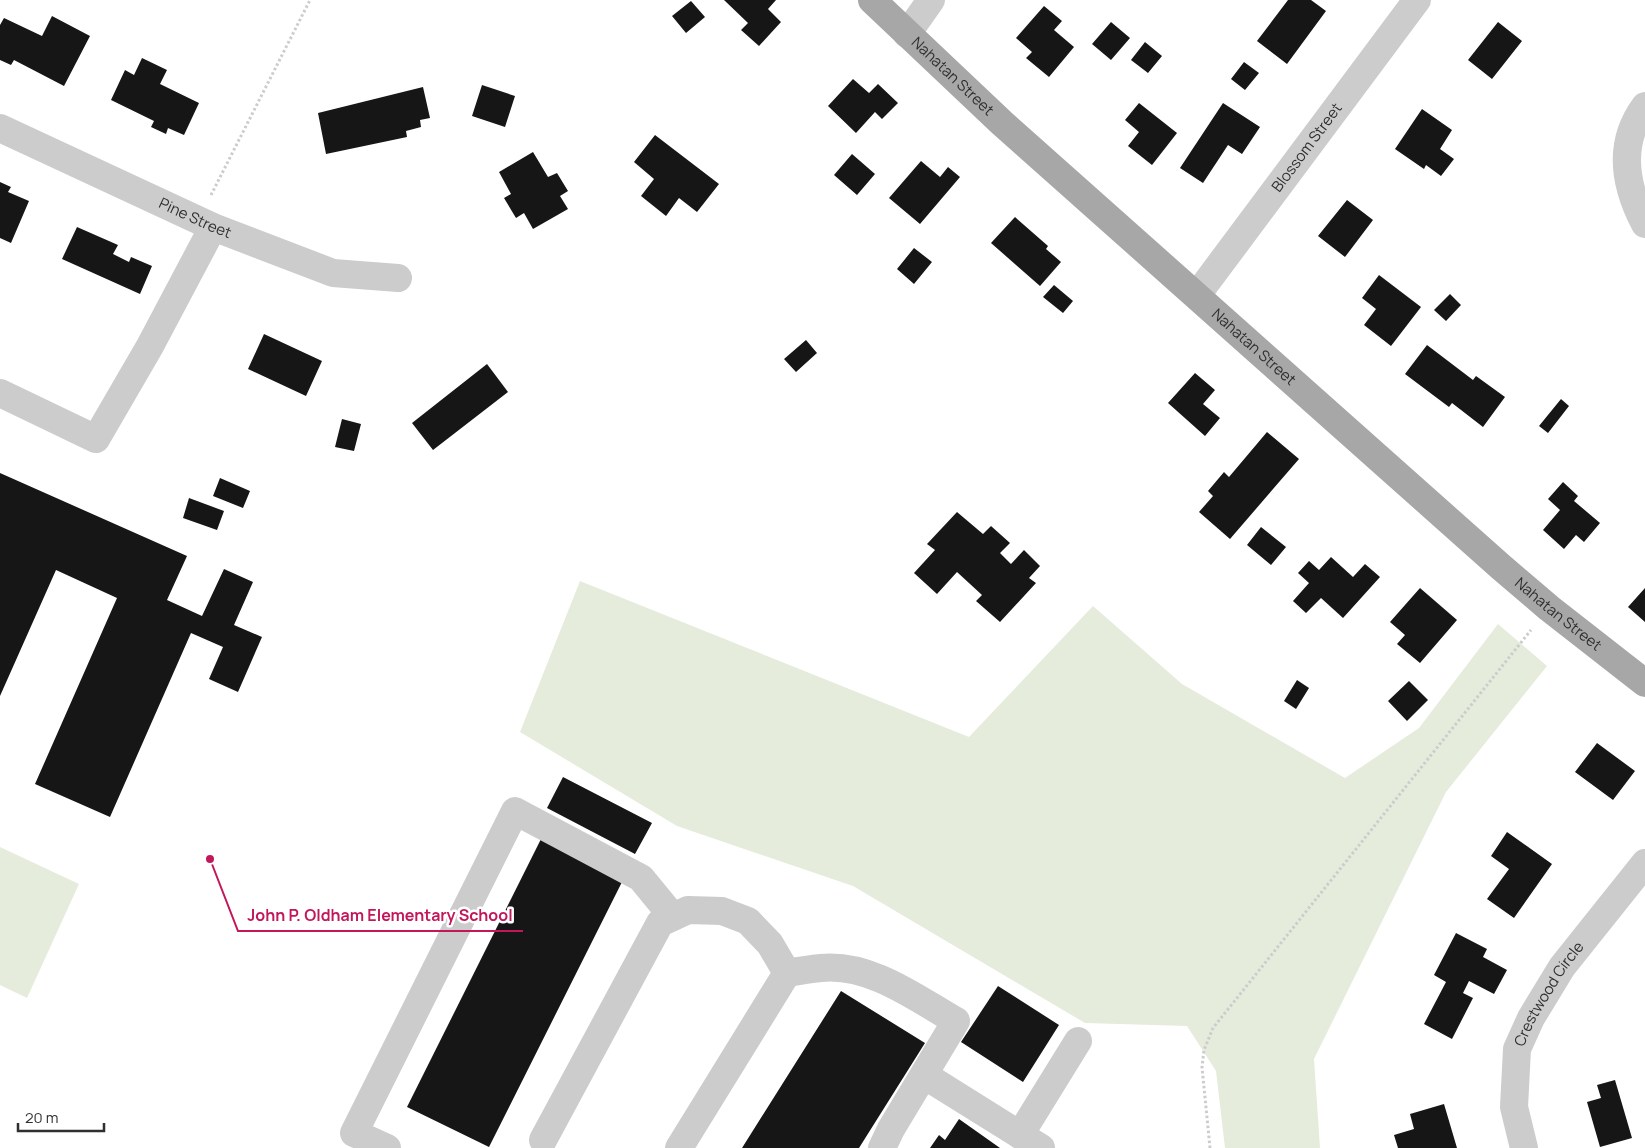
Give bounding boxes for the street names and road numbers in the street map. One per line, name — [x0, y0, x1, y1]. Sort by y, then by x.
street label: Nahatan Street — [907, 32, 999, 120]
street label: Blossom Street — [1266, 98, 1347, 196]
street label: Pine Street — [156, 192, 234, 243]
street label: Nahatan Street — [1207, 303, 1301, 390]
street label: Nahatan Street — [1510, 572, 1606, 655]
street label: Crestwood Circle — [1509, 937, 1589, 1049]

